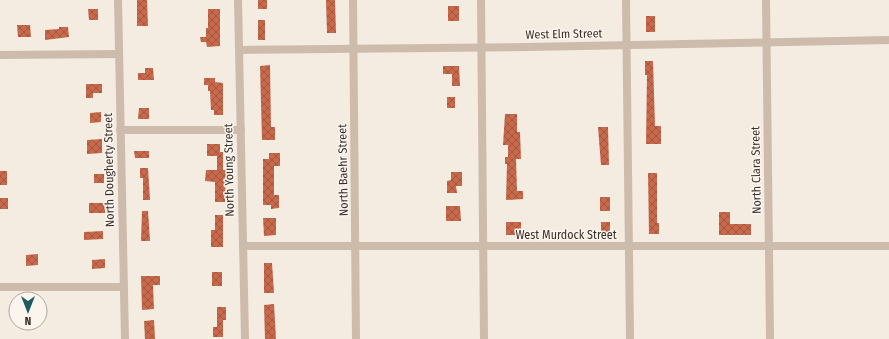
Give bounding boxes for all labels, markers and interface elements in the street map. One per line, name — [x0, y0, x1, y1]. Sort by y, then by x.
street label: West Elm Street — [525, 26, 603, 42]
street label: North Dougherty Street — [101, 113, 117, 227]
street label: North Young Street — [221, 123, 237, 217]
street label: North Baehr Street — [335, 124, 351, 216]
street label: North Clara Street — [748, 126, 764, 214]
street label: West Murdock Street — [515, 228, 617, 242]
north arrow — [8, 291, 48, 331]
text: N — [25, 314, 31, 327]

